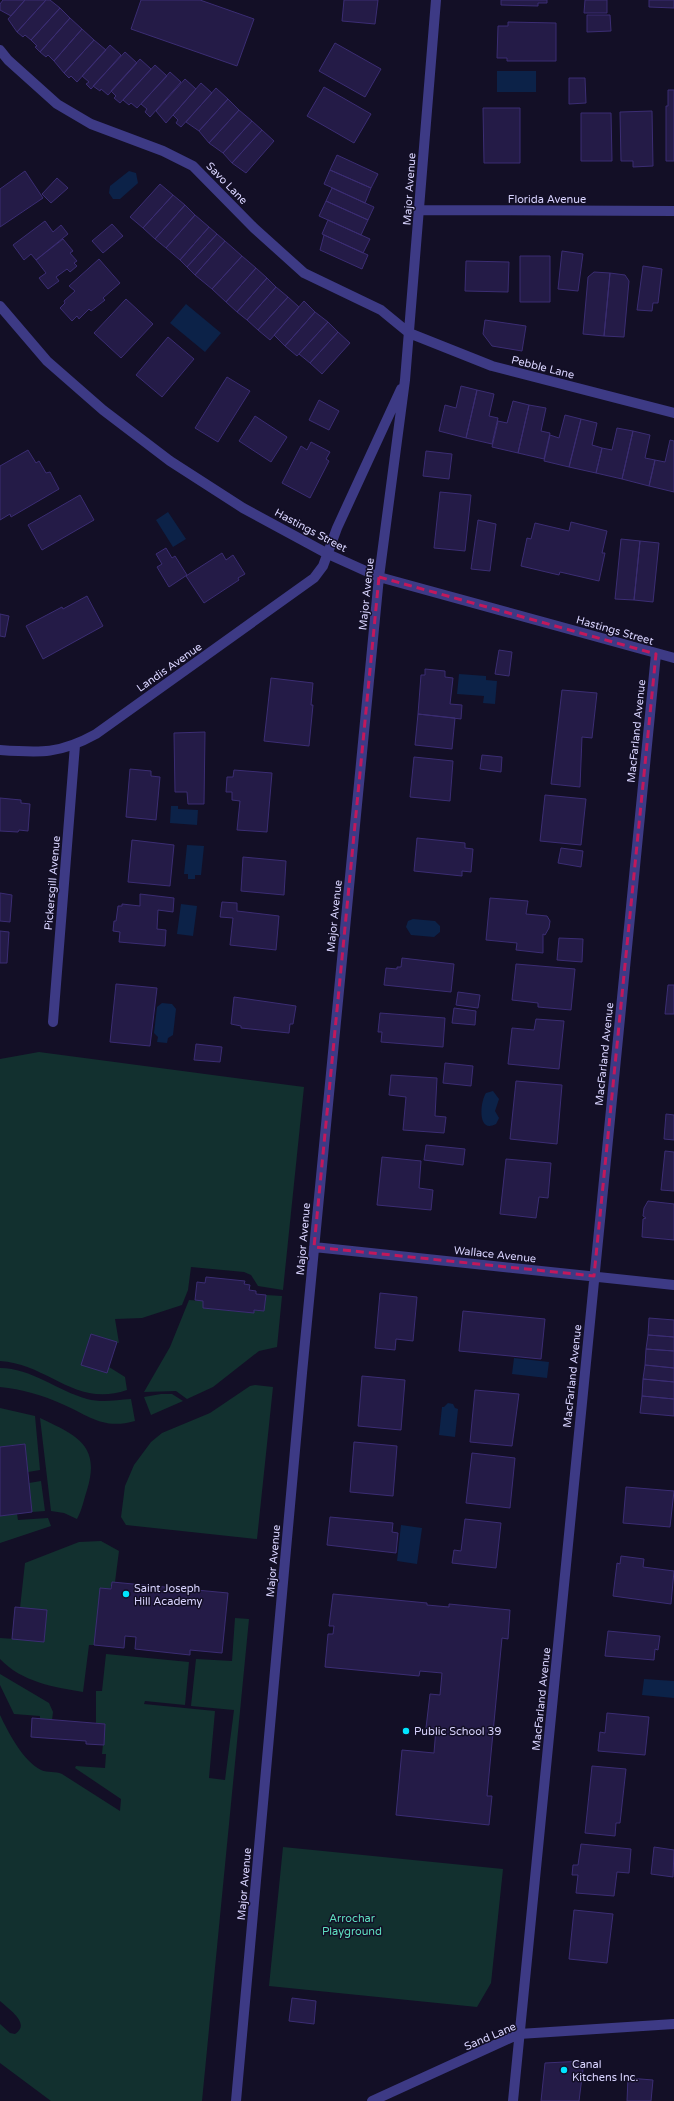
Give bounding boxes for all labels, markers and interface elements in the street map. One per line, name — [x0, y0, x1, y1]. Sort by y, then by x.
street label: Major Avenue — [400, 152, 419, 226]
street label: Savo Lane — [203, 160, 250, 207]
street label: Florida Avenue — [508, 193, 586, 206]
street label: Pebble Lane — [510, 353, 576, 382]
street label: Hastings Street — [272, 506, 349, 555]
street label: Major Avenue — [356, 557, 377, 631]
street label: Hastings Street — [575, 613, 655, 648]
street label: Landis Avenue — [134, 640, 204, 695]
street label: MacFarland Avenue — [625, 679, 648, 783]
street label: Pickersgill Avenue — [42, 835, 63, 931]
street label: Major Avenue — [324, 879, 345, 953]
street label: MacFarland Avenue — [593, 1002, 616, 1106]
street label: Major Avenue — [294, 1202, 313, 1276]
street label: Wallace Avenue — [453, 1244, 537, 1265]
street label: MacFarland Avenue — [561, 1324, 584, 1428]
street label: Major Avenue — [264, 1524, 283, 1598]
place label: Saint Joseph Hill Academy — [134, 1582, 203, 1608]
marker: Saint Joseph Hill Academy — [121, 1589, 131, 1599]
street label: MacFarland Avenue — [530, 1647, 553, 1751]
place label: Public School 39 — [414, 1725, 501, 1738]
marker: Public School 39 — [401, 1726, 411, 1736]
street label: Major Avenue — [235, 1847, 254, 1921]
park label: Arrochar Playground — [322, 1912, 382, 1938]
street label: Sand Lane — [462, 2020, 518, 2053]
place label: Canal Kitchens Inc. — [572, 2058, 638, 2084]
marker: Canal Kitchens Inc. — [559, 2065, 569, 2075]

